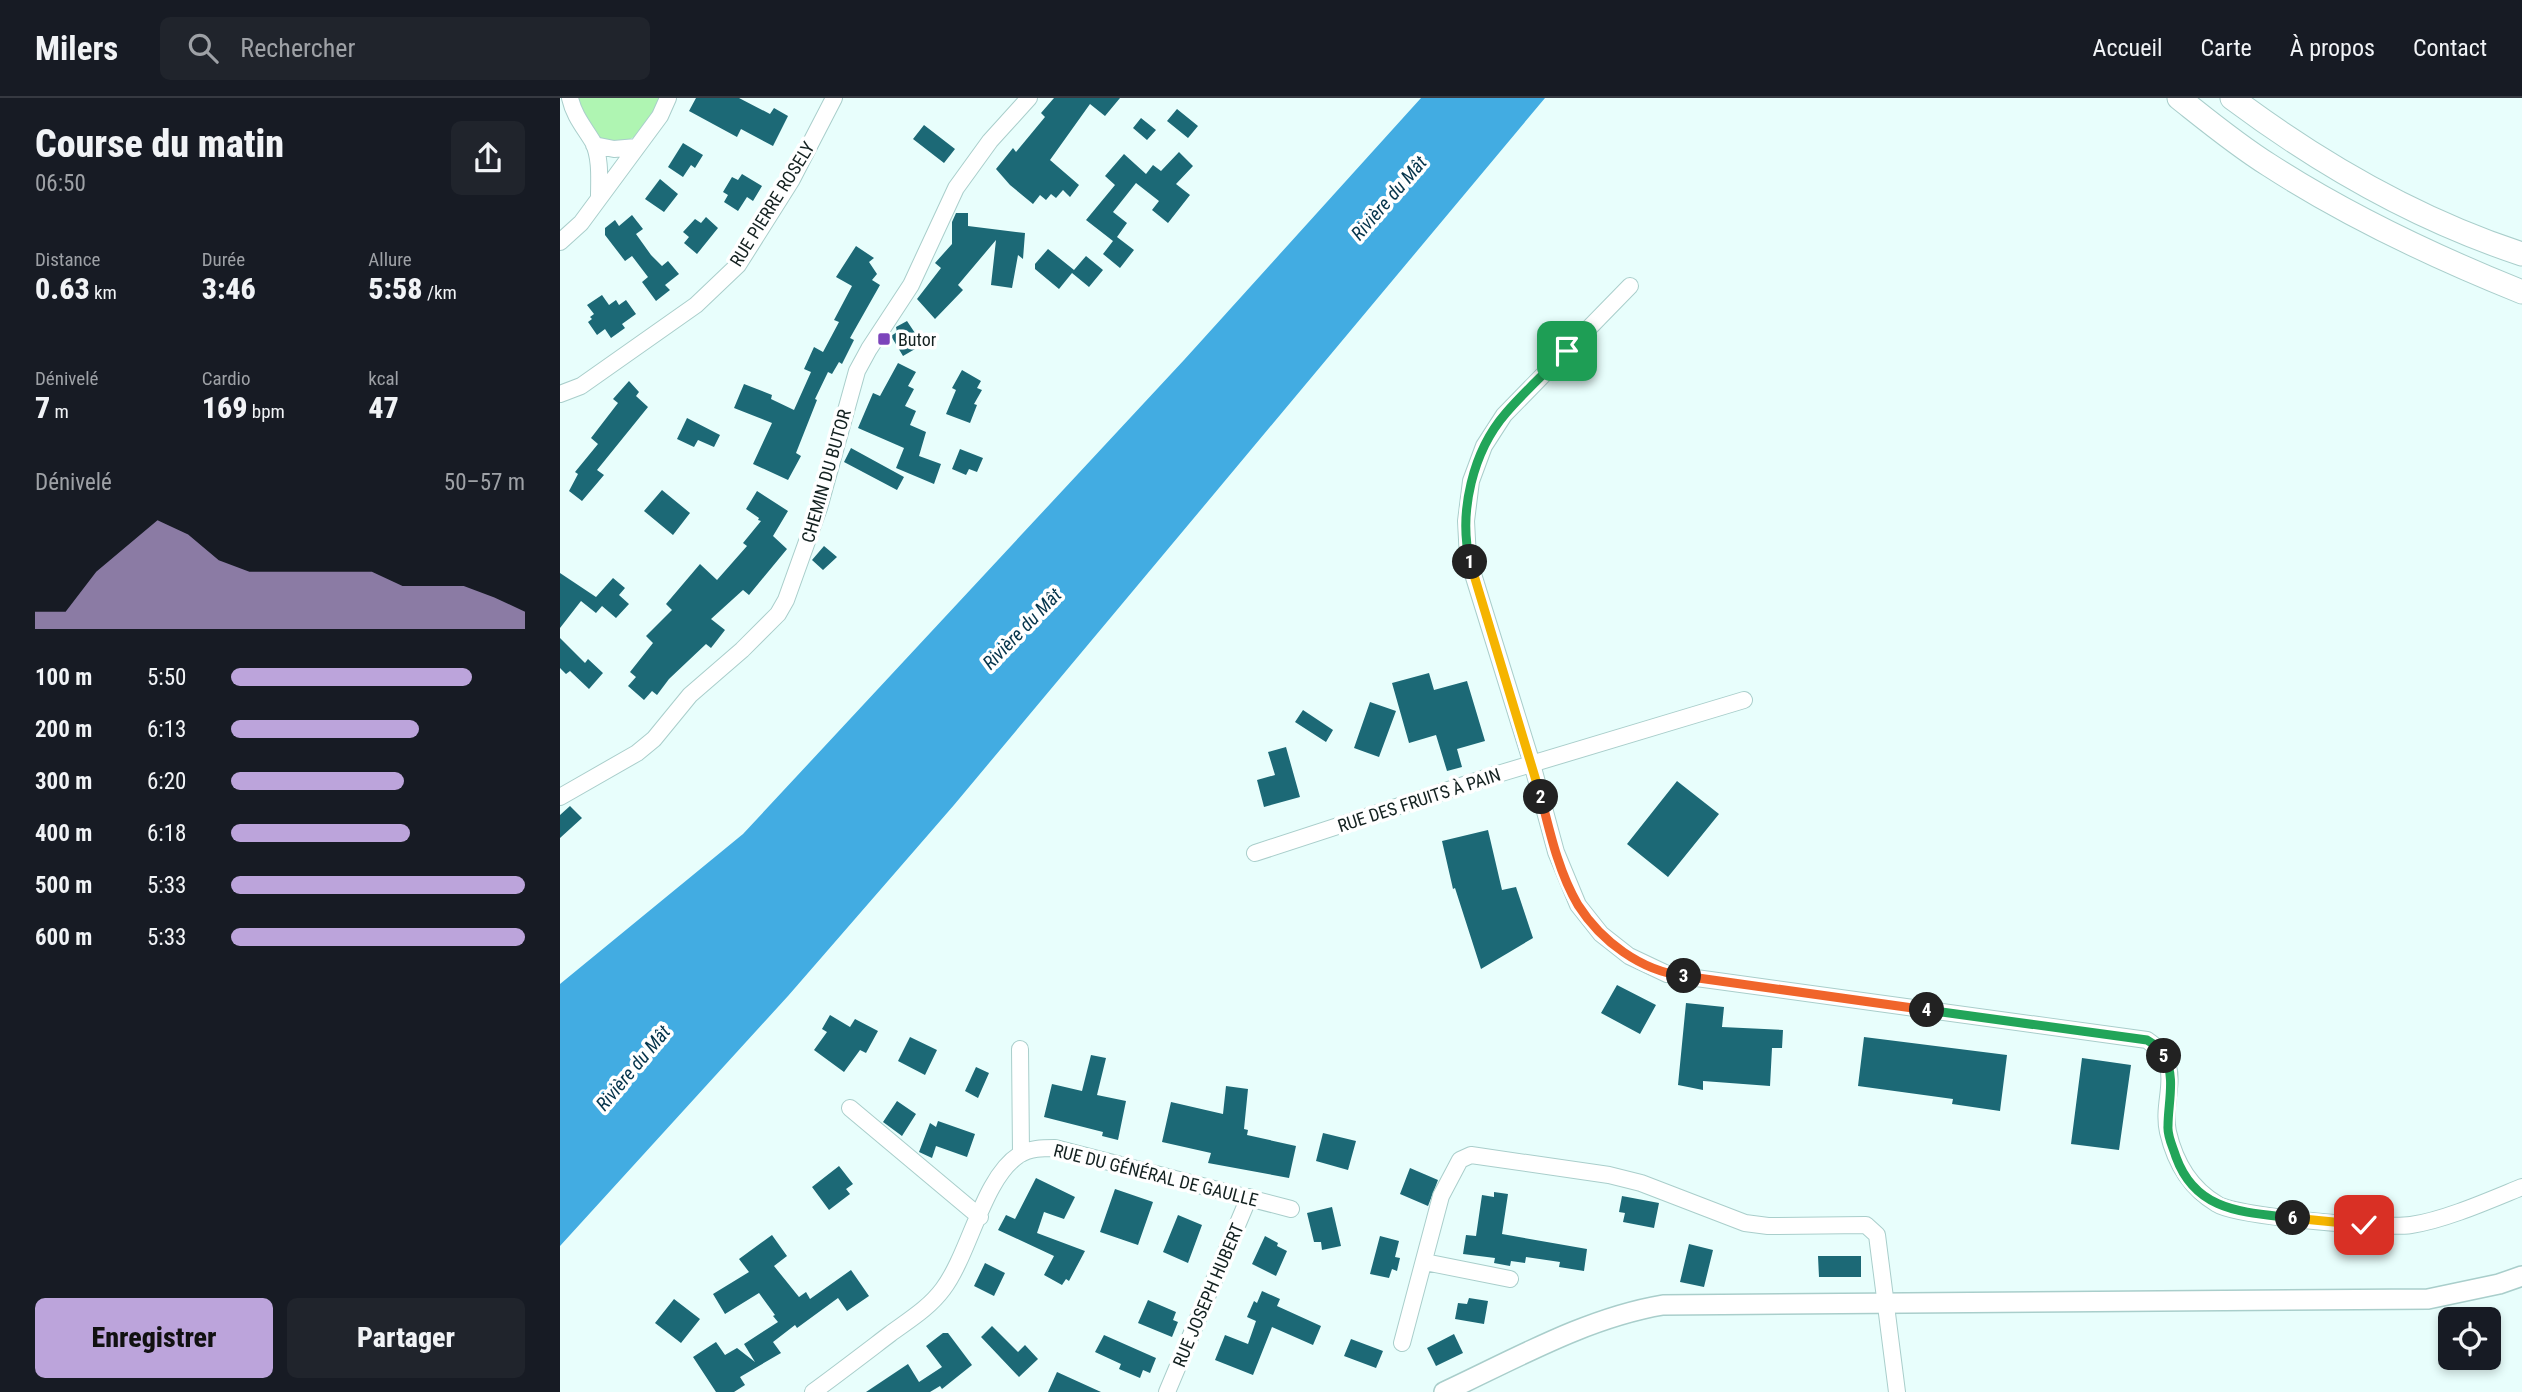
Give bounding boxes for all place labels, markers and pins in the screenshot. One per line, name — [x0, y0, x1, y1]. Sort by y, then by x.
pin — [1537, 321, 1597, 381]
place label: Butor — [898, 329, 937, 350]
marker: Butor — [876, 331, 892, 347]
pin: 1 — [1452, 545, 1488, 580]
pin: 2 — [1524, 780, 1558, 814]
pin: 3 — [1666, 958, 1702, 994]
pin: 4 — [1910, 992, 1944, 1028]
pin: 5 — [2146, 1038, 2182, 1074]
pin — [2334, 1195, 2394, 1255]
pin: 6 — [2276, 1200, 2310, 1236]

